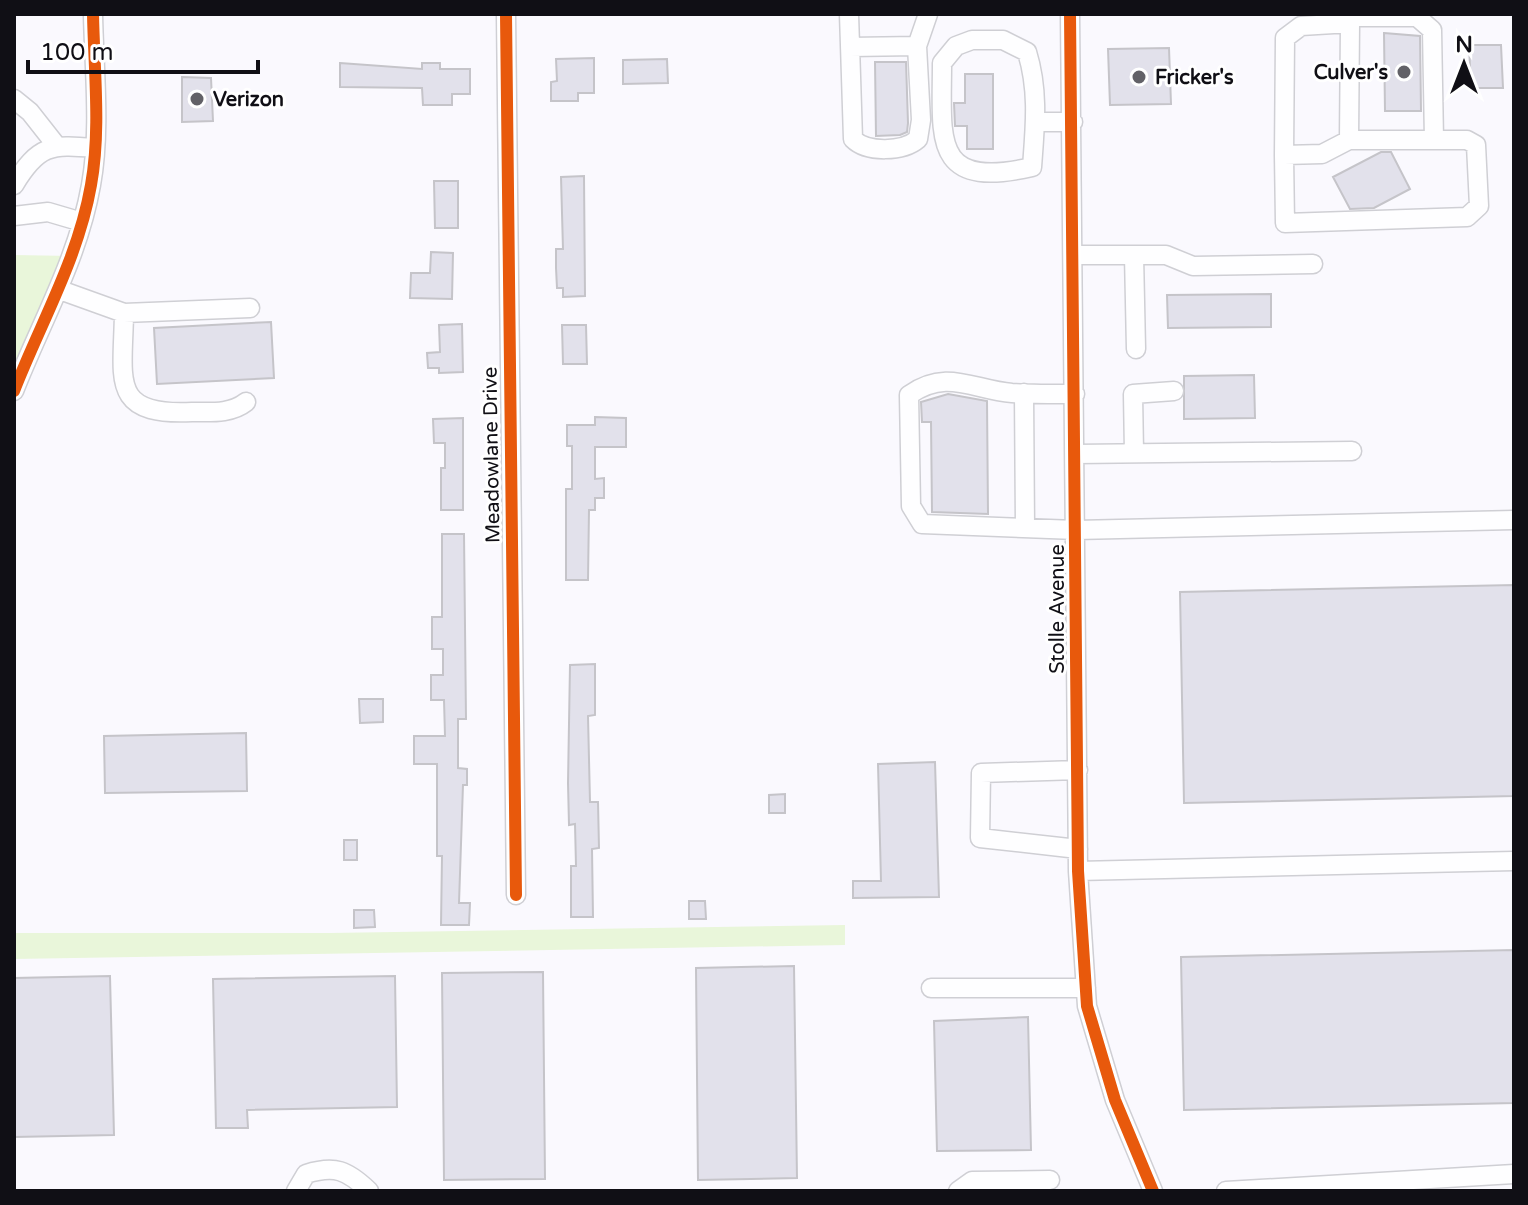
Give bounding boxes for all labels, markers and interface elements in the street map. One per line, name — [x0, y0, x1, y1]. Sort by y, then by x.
scale bar — [28, 24, 258, 74]
north arrow — [1424, 24, 1504, 104]
text: N — [1455, 32, 1473, 58]
text: 100 m — [40, 38, 114, 67]
place label: Culver's — [1314, 61, 1388, 85]
marker: Culver's — [1395, 63, 1413, 81]
place label: Fricker's — [1155, 66, 1234, 90]
marker: Fricker's — [1130, 68, 1148, 86]
place label: Verizon — [213, 88, 284, 112]
marker: Verizon — [188, 90, 206, 108]
street label: Meadowlane Drive — [478, 367, 506, 543]
street label: Stolle Avenue — [1046, 544, 1070, 674]

